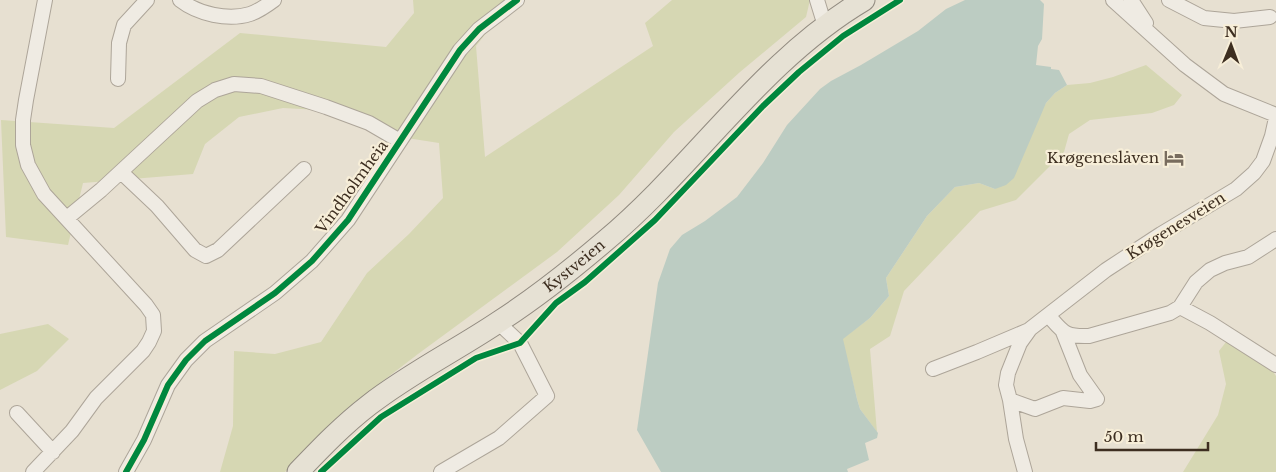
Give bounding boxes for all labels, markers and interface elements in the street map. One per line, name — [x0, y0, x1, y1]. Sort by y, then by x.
north arrow — [1206, 20, 1256, 70]
text: N — [1224, 23, 1238, 41]
street label: Vindholmheia — [311, 136, 392, 238]
hotel icon: Krøgeneslåven — [1163, 147, 1185, 169]
place label: Krøgeneslåven — [1047, 148, 1159, 167]
street label: Krøgenesveien — [1123, 188, 1229, 264]
street label: Kystveien — [540, 235, 609, 296]
scale bar — [1096, 420, 1208, 452]
text: 50 m — [1104, 427, 1144, 446]

